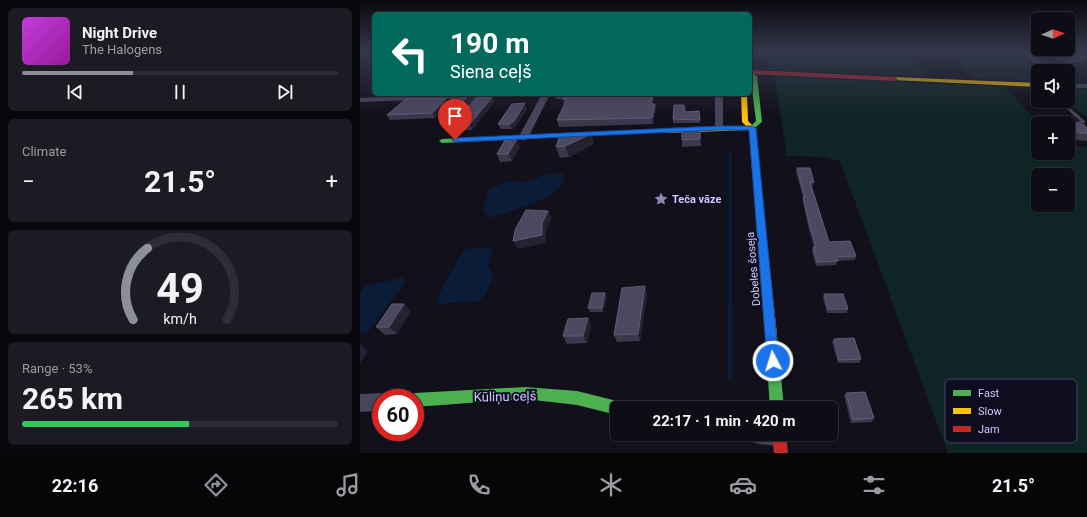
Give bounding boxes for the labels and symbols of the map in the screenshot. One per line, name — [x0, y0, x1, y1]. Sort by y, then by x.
north arrow — [1031, 12, 1075, 56]
pin — [438, 99, 472, 140]
place icon: Teča vāze — [653, 191, 669, 207]
place label: Teča vāze — [672, 193, 721, 206]
street label: Dobeles šoseja — [744, 231, 763, 307]
position arrow — [752, 340, 794, 382]
legend — [945, 379, 1077, 443]
text: Fast — [978, 387, 1000, 400]
street label: Kūliņu ceļš — [474, 388, 537, 406]
speed limit sign: 60 — [372, 389, 424, 441]
text: Slow — [978, 405, 1002, 418]
text: Jam — [978, 423, 1000, 436]

